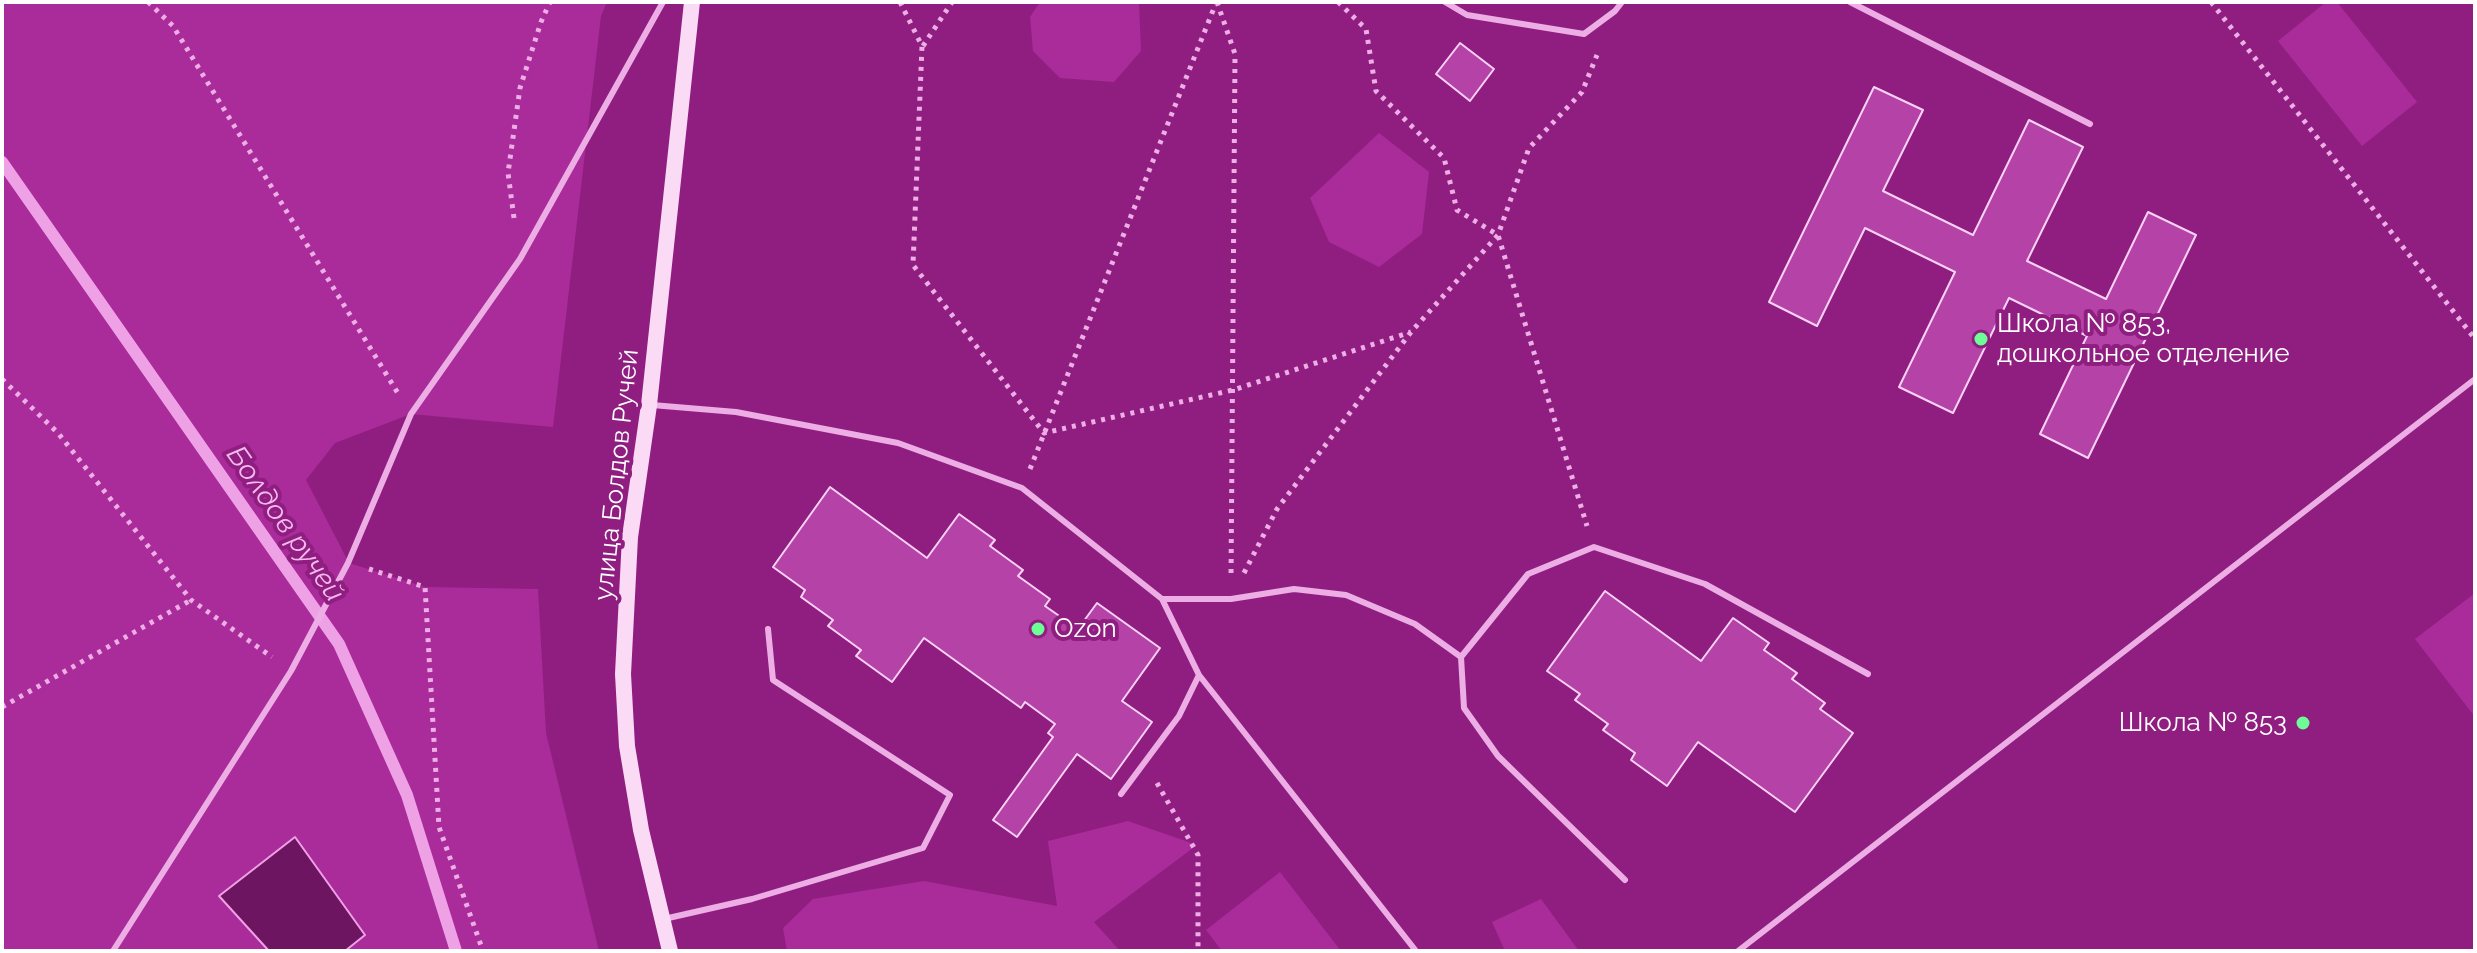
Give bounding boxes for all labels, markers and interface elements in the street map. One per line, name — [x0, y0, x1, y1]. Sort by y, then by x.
place label: Школа № 853, дошкольное отделение — [1997, 308, 2289, 370]
marker: Школа № 853, дошкольное отделение — [1972, 330, 1990, 348]
street label: улица Болдов Ручей — [588, 348, 646, 602]
water label: Болдов ручей — [219, 440, 351, 608]
place label: Ozon — [1054, 613, 1117, 645]
marker: Ozon — [1029, 620, 1047, 638]
place label: Школа № 853 — [2119, 707, 2287, 739]
marker: Школа № 853 — [2294, 714, 2312, 732]

